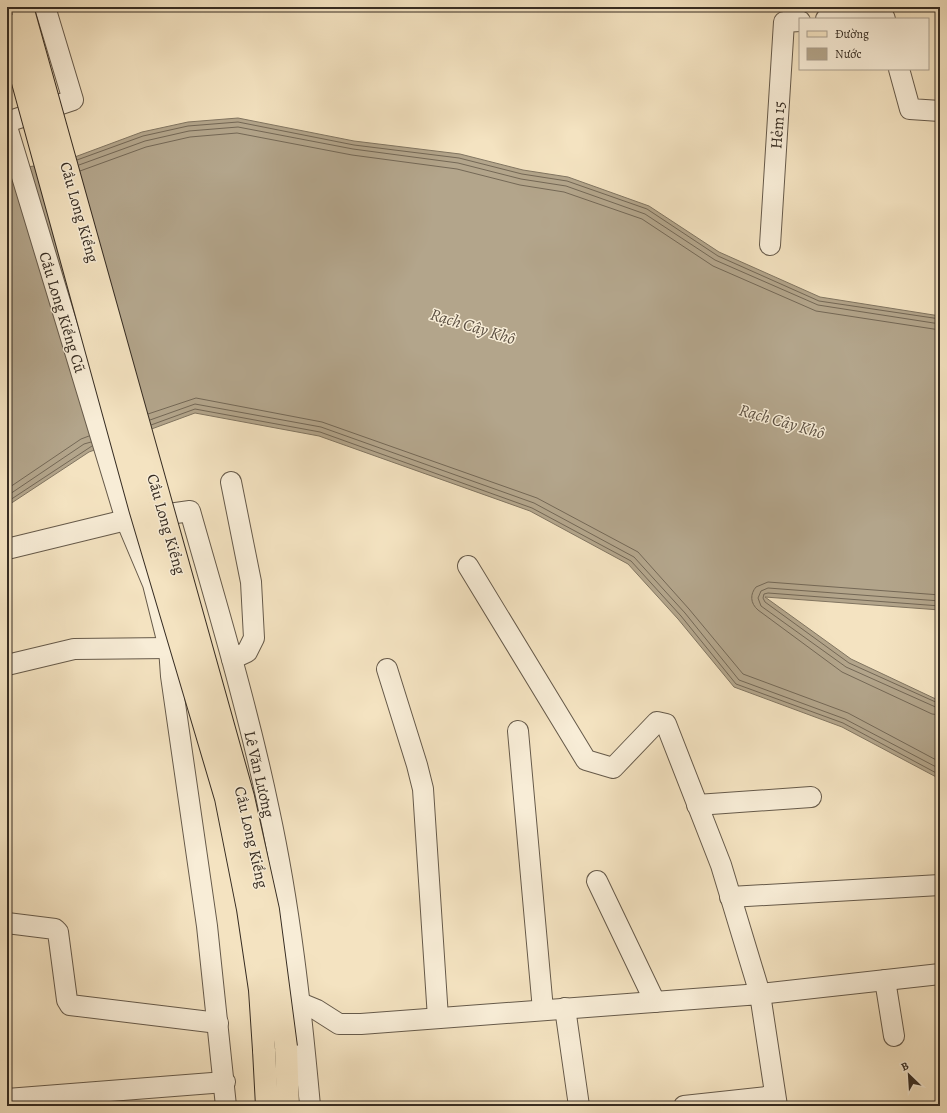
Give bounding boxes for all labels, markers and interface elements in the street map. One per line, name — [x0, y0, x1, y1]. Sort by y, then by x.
legend — [799, 18, 929, 70]
text: Đường — [835, 26, 869, 42]
text: Nước — [835, 46, 862, 62]
street label: Hẻm 15 — [765, 100, 791, 150]
street label: Cầu Long Kiểng — [54, 159, 104, 265]
street label: Cầu Long Kiểng Cũ — [33, 249, 91, 376]
water label: Rạch Cây Khô — [427, 303, 518, 350]
water label: Rạch Cây Khô — [736, 398, 827, 445]
street label: Cầu Long Kiểng — [141, 471, 191, 577]
street label: Lê Văn Lương — [238, 729, 280, 820]
street label: Cầu Long Kiểng — [229, 784, 273, 890]
north arrow — [889, 1055, 929, 1095]
text: B — [899, 1058, 911, 1075]

